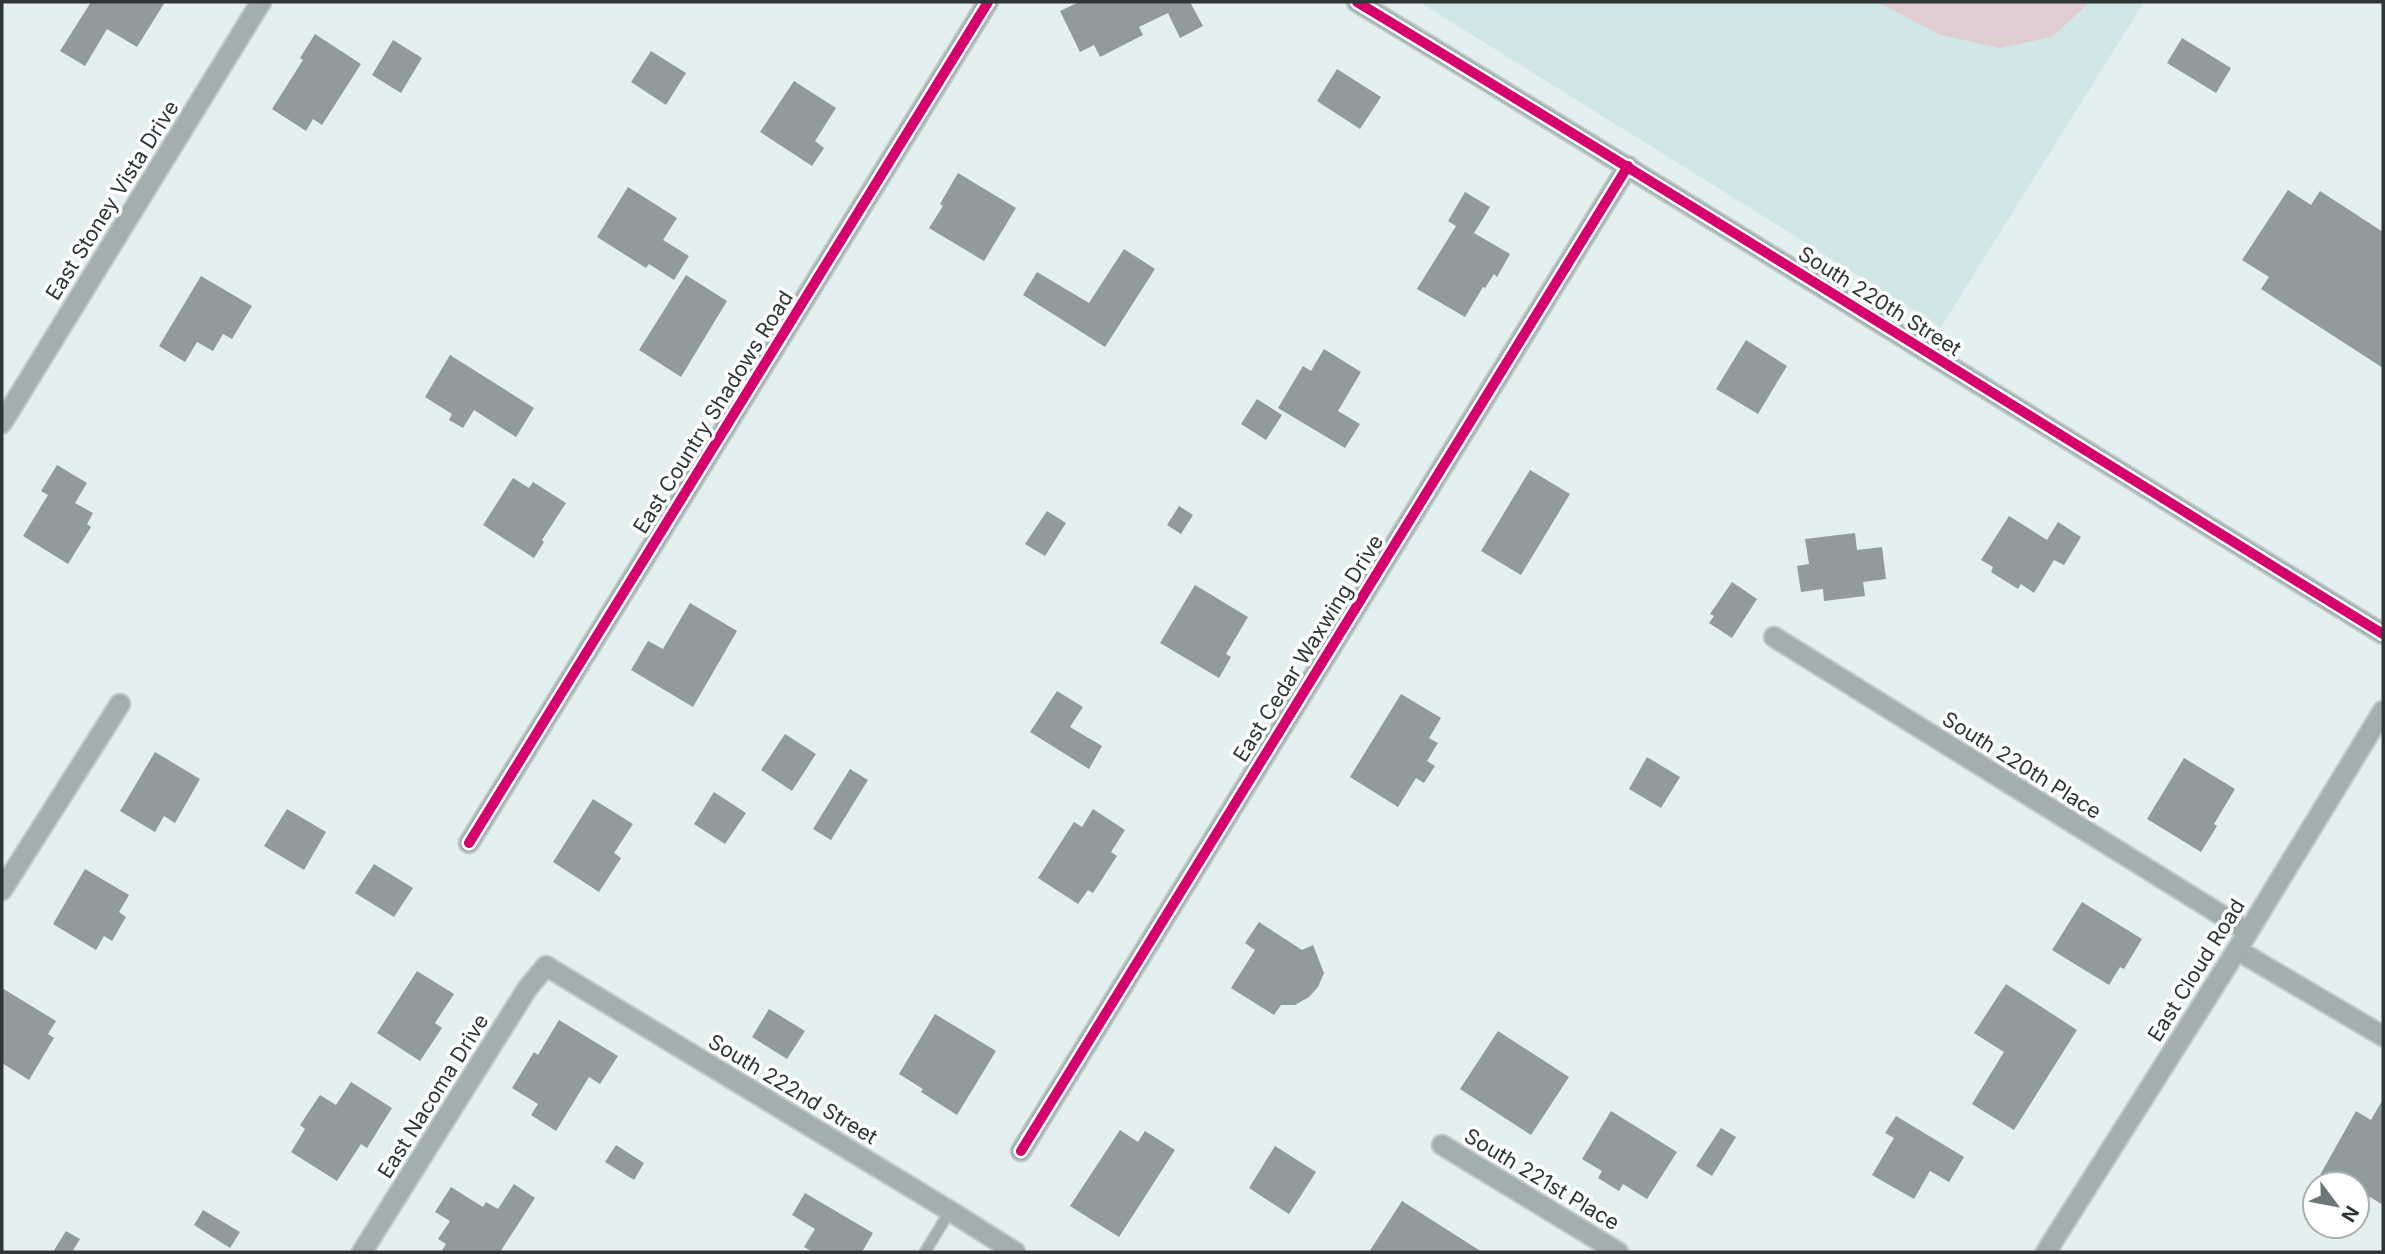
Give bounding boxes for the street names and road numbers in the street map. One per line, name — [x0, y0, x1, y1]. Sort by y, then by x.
street label: East Stoney Vista Drive — [40, 96, 184, 304]
street label: South 220th Street — [1794, 241, 1966, 361]
street label: East Country Shadows Road — [628, 286, 798, 538]
street label: East Cedar Waxwing Drive — [1228, 530, 1388, 766]
street label: South 220th Place — [1938, 706, 2106, 824]
street label: East Cloud Road — [2142, 894, 2250, 1046]
street label: East Nacoma Drive — [372, 1009, 494, 1183]
street label: South 222nd Street — [704, 1029, 882, 1149]
street label: South 221st Place — [1460, 1123, 1624, 1235]

